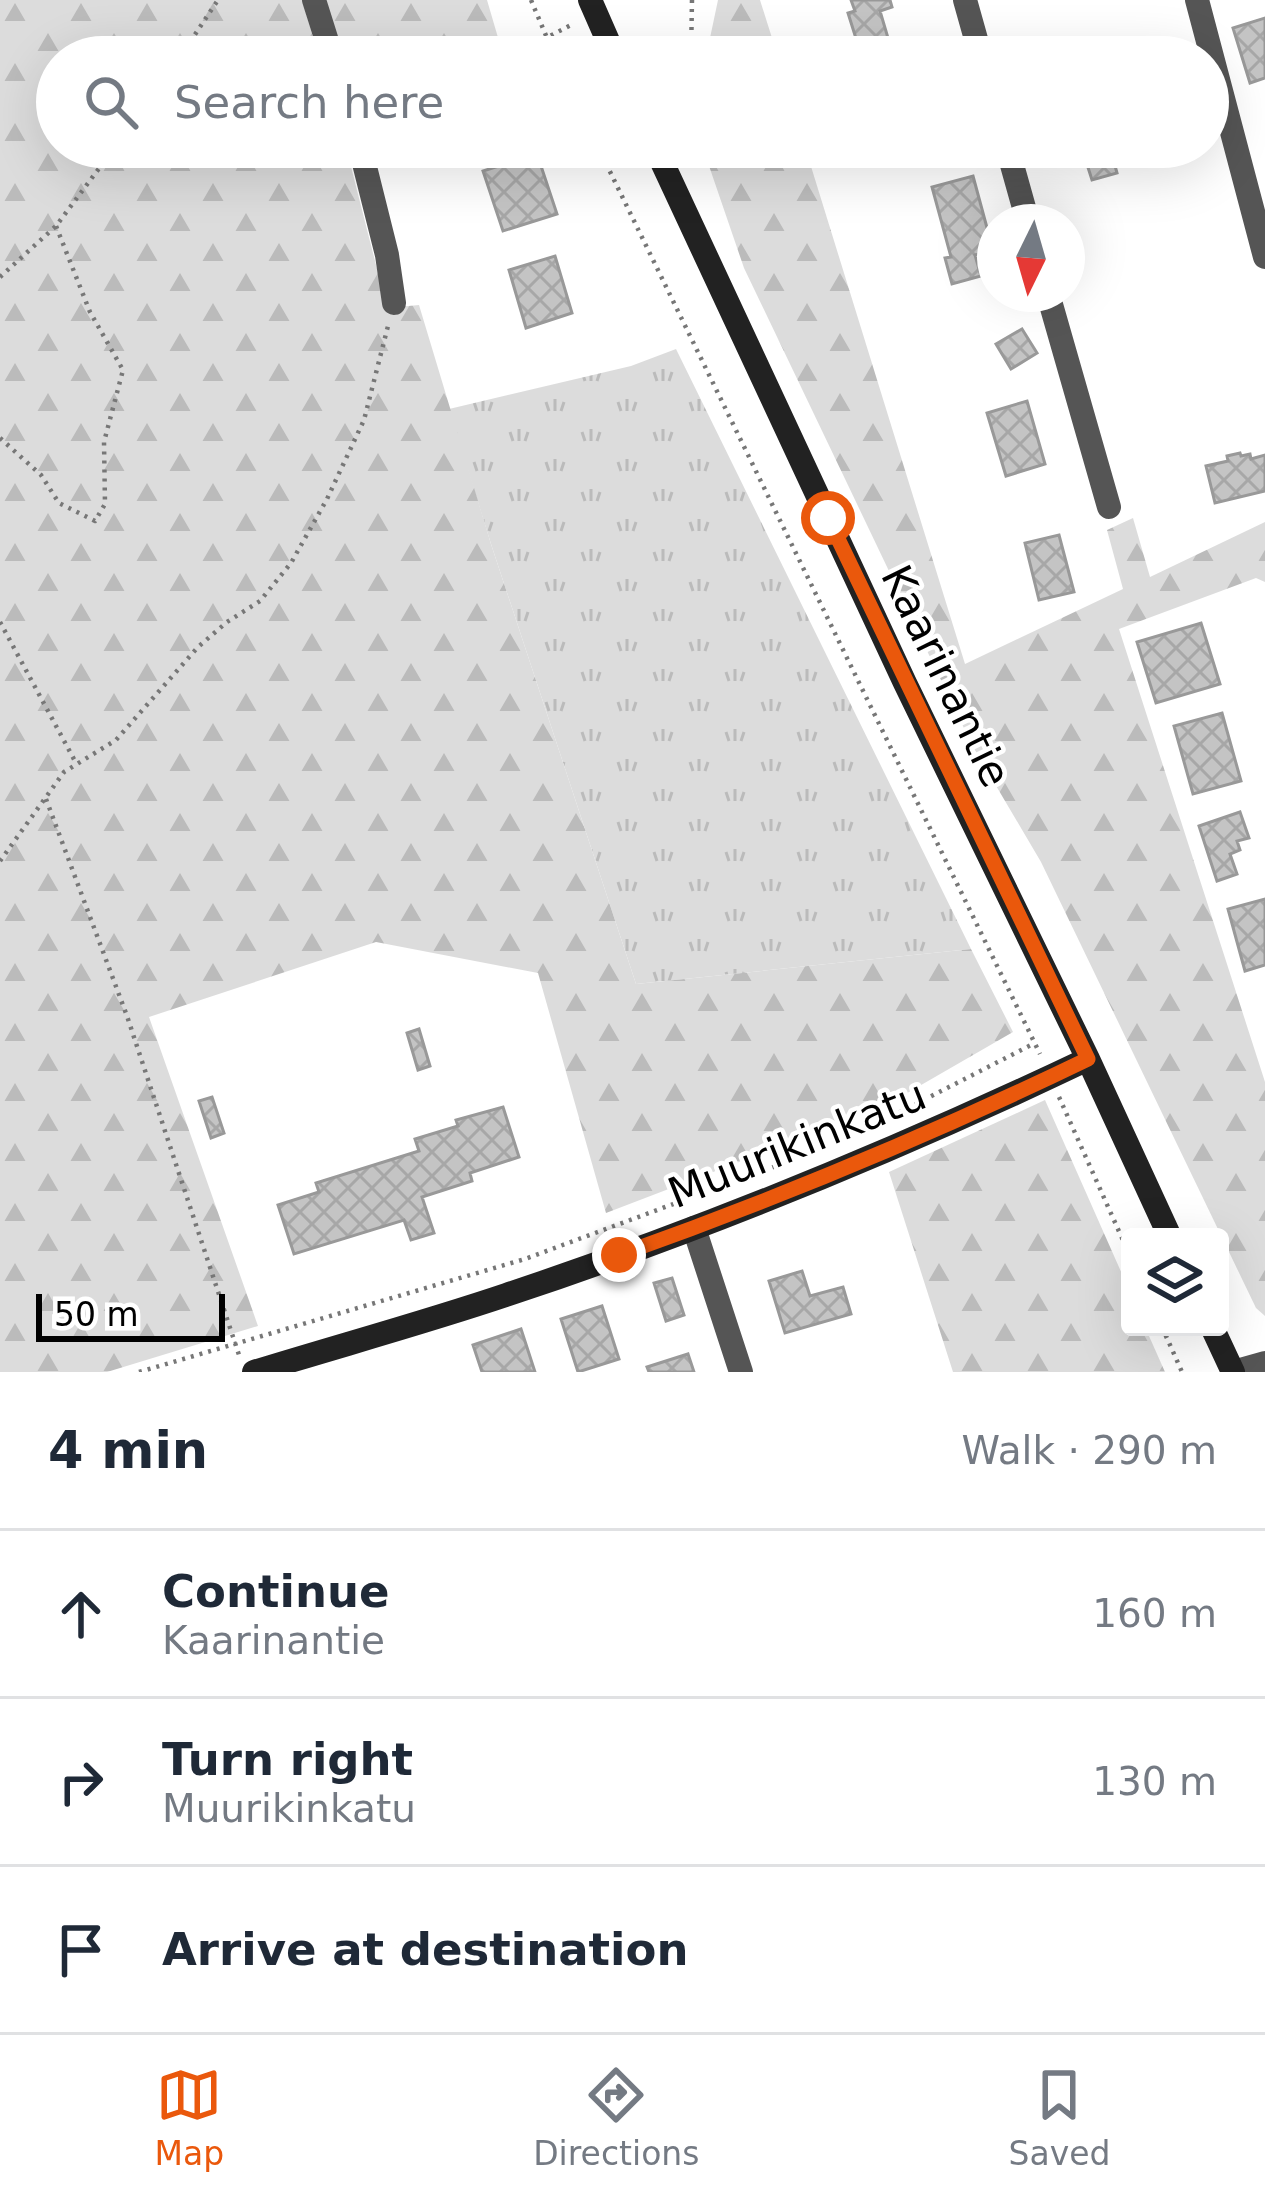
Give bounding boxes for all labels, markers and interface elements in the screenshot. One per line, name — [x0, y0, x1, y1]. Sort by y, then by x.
search box — [36, 36, 1229, 168]
icon: search — [78, 69, 144, 135]
text: Search here — [174, 76, 444, 129]
north arrow — [977, 204, 1085, 312]
route start — [801, 491, 855, 545]
street label: Kaarinantie — [871, 557, 1021, 795]
street label: Muurikinkatu — [661, 1070, 933, 1218]
route end — [592, 1228, 646, 1282]
map controls — [1121, 1228, 1229, 1336]
button: layers — [1121, 1228, 1229, 1336]
scale bar — [36, 1288, 225, 1341]
text: 50 m — [54, 1295, 139, 1334]
text: 4 min — [48, 1421, 208, 1480]
text: Walk · 290 m — [962, 1428, 1217, 1473]
text: Continue — [162, 1565, 390, 1618]
icon: ahead — [48, 1581, 114, 1647]
text: 160 m — [1092, 1591, 1217, 1636]
text: Kaarinantie — [162, 1618, 385, 1663]
text: Turn right — [162, 1733, 413, 1786]
icon: right — [48, 1749, 114, 1815]
text: 130 m — [1092, 1759, 1217, 1804]
text: Muurikinkatu — [162, 1786, 416, 1831]
icon: arrive — [48, 1917, 114, 1983]
text: Arrive at destination — [162, 1923, 688, 1976]
tab: Map — [155, 2062, 224, 2173]
tab: Directions — [533, 2062, 699, 2173]
tab: Saved — [1009, 2062, 1110, 2173]

